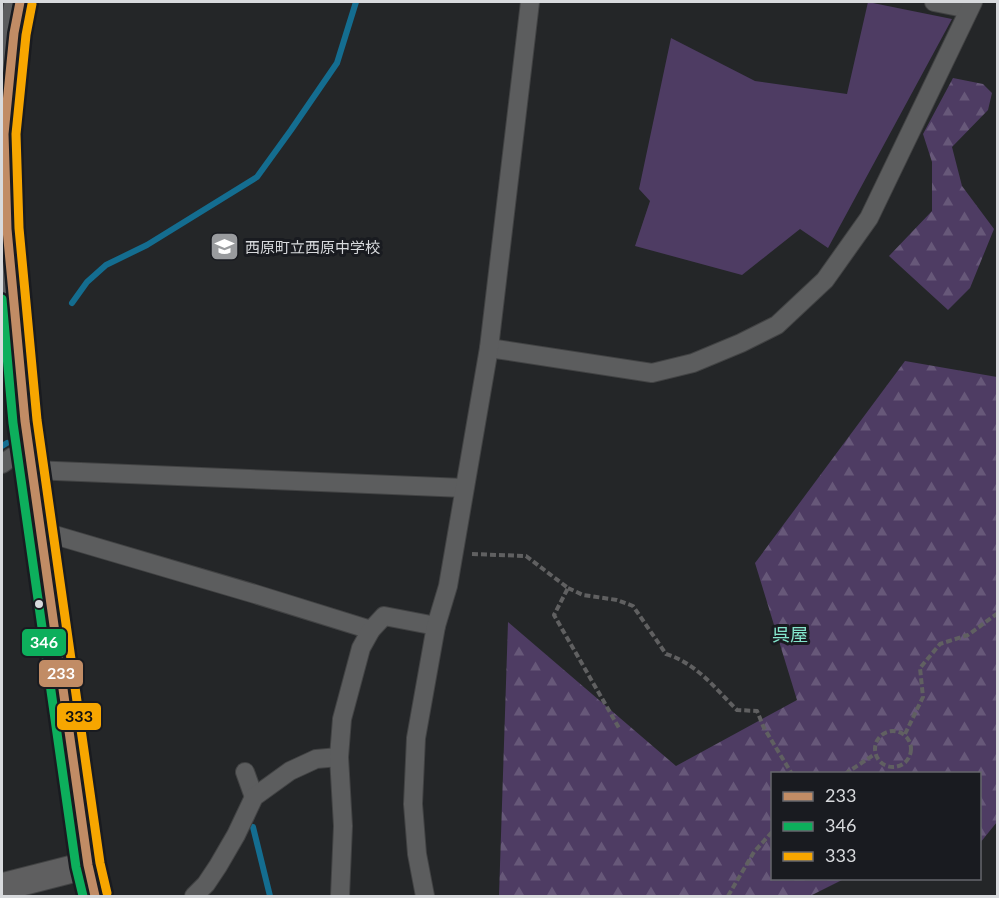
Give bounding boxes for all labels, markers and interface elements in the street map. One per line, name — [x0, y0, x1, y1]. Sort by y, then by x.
school or university icon: 西原町立西原中学校 — [208, 231, 240, 263]
place label: 西原町立西原中学校 — [245, 238, 380, 256]
unlabelled marker — [33, 598, 45, 610]
district label: 呉屋 — [772, 623, 808, 645]
line badge: 346 — [21, 628, 67, 657]
text: 346 — [30, 632, 58, 651]
line badge: 233 — [38, 659, 84, 688]
text: 233 — [47, 663, 75, 682]
line badge: 333 — [56, 702, 102, 731]
text: 333 — [65, 706, 93, 725]
legend — [771, 772, 981, 880]
text: 233 — [825, 784, 856, 806]
text: 346 — [825, 814, 856, 836]
text: 333 — [825, 844, 856, 866]

